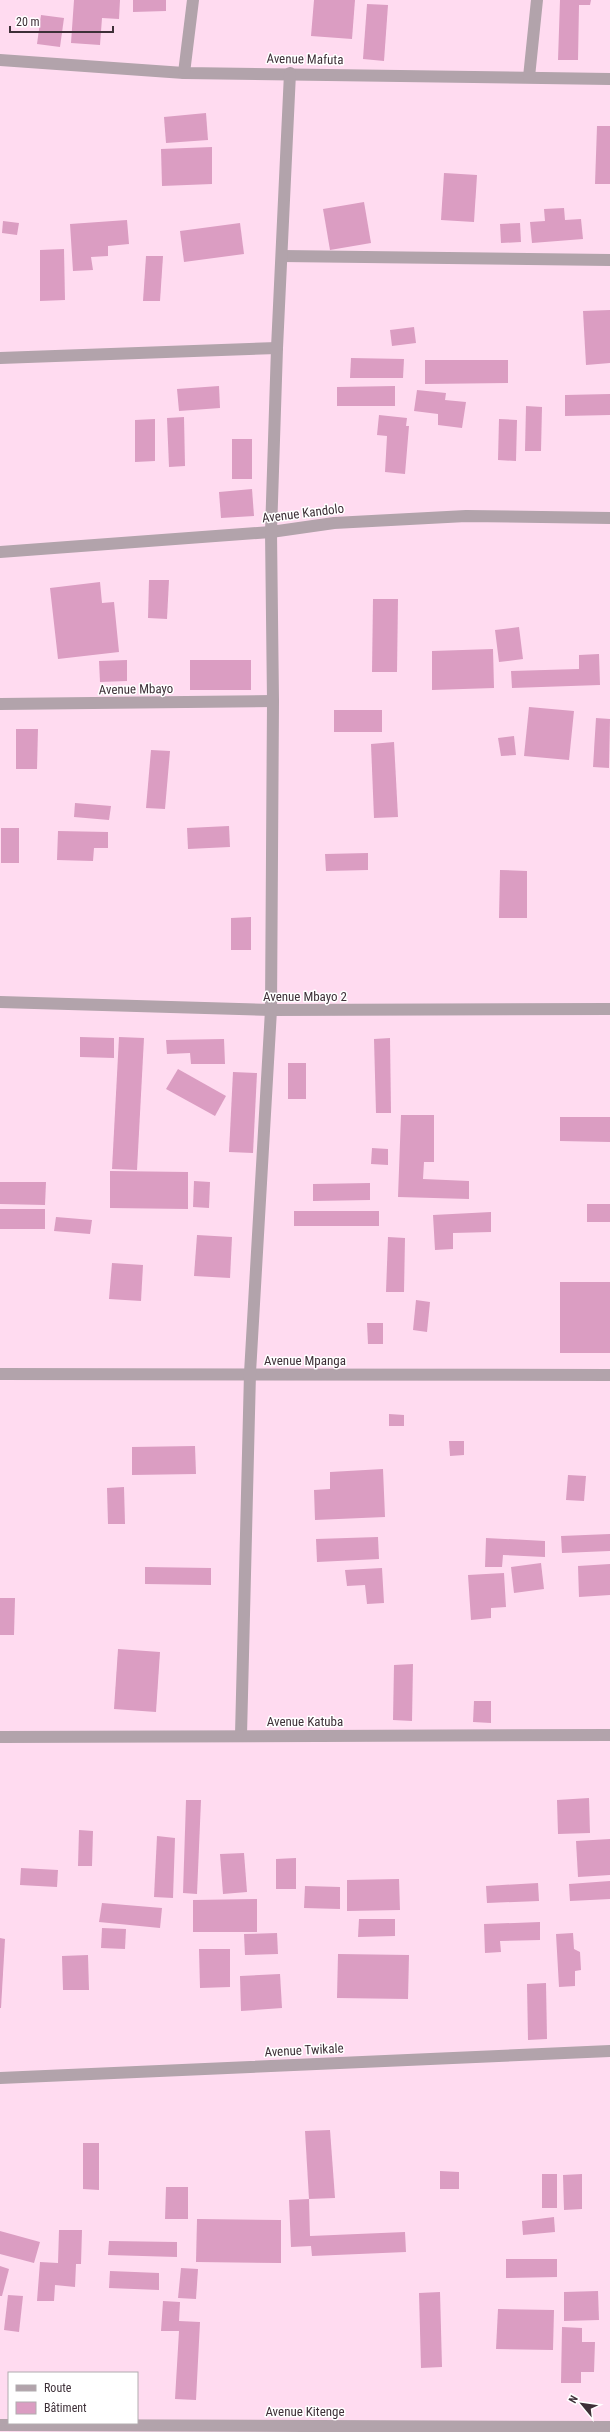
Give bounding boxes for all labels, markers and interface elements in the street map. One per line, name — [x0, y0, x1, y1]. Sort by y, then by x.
scale bar — [10, 8, 113, 34]
text: 20 m — [16, 15, 40, 29]
street label: Avenue Mafuta — [266, 51, 344, 67]
street label: Avenue Kandolo — [261, 501, 345, 525]
street label: Avenue Mbayo — [99, 681, 173, 697]
street label: Avenue Mbayo 2 — [263, 989, 347, 1004]
street label: Avenue Mpanga — [264, 1353, 346, 1368]
street label: Avenue Katuba — [267, 1714, 343, 1729]
street label: Avenue Twikale — [264, 2040, 344, 2060]
legend — [8, 2372, 138, 2424]
text: Route — [44, 2381, 72, 2395]
north arrow — [562, 2384, 602, 2424]
text: N — [566, 2393, 581, 2405]
text: Bâtiment — [44, 2401, 87, 2415]
street label: Avenue Kitenge — [265, 2404, 345, 2419]

